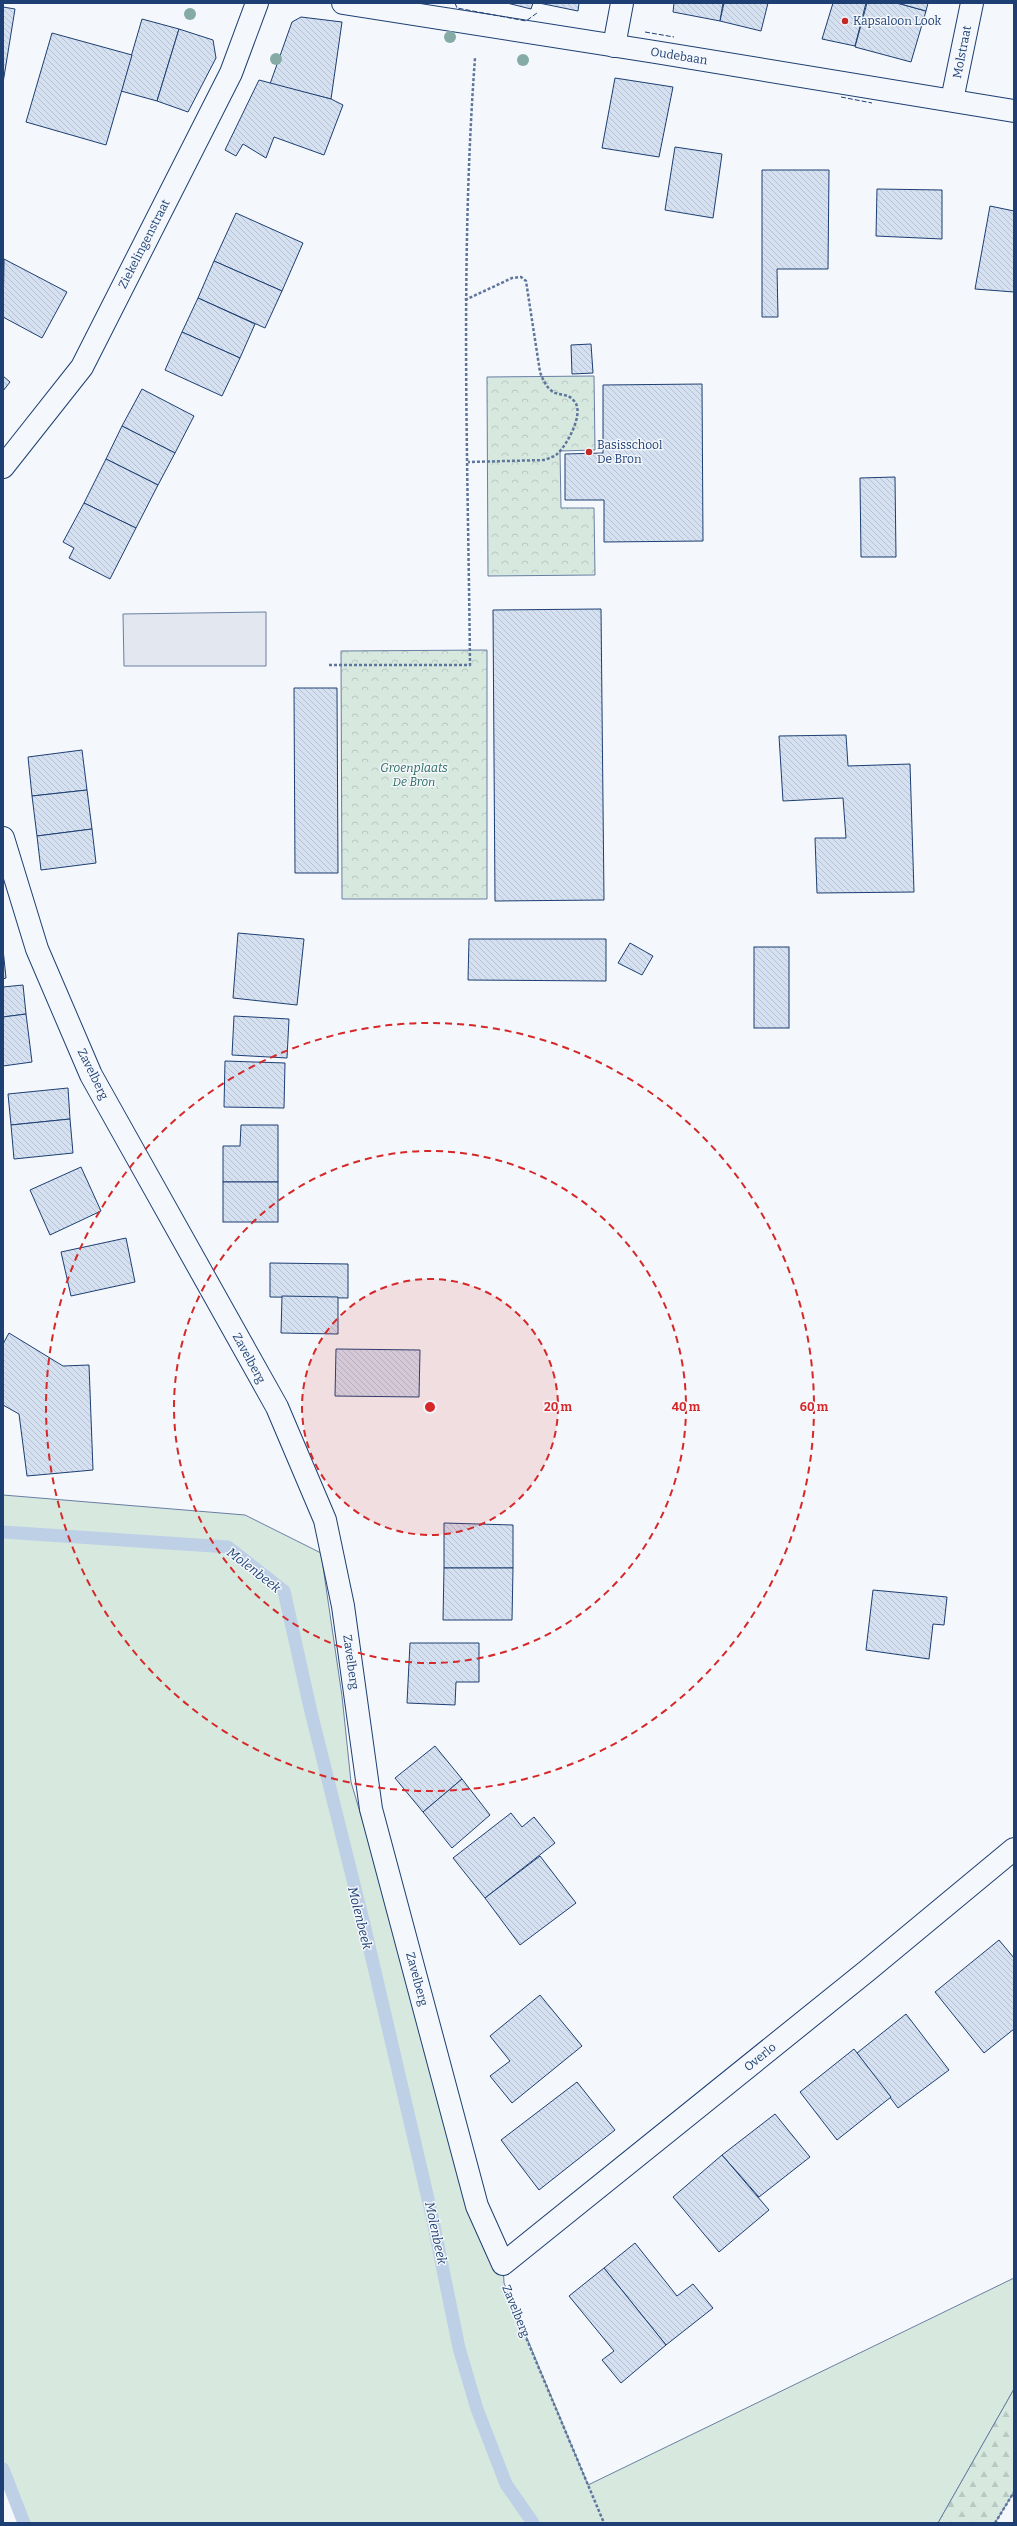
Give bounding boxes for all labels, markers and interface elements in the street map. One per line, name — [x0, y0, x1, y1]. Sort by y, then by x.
place label: Kapsaloon Look — [853, 14, 942, 28]
marker: Kapsaloon Look — [840, 16, 850, 26]
street label: Molstraat — [950, 24, 974, 80]
street label: Oudebaan — [649, 45, 709, 67]
street label: Ziekelingenstraat — [115, 196, 173, 291]
place label: Basisschool De Bron — [597, 438, 663, 466]
marker: Basisschool De Bron — [584, 447, 594, 457]
park label: Groenplaats De Bron — [380, 761, 448, 789]
street label: Zavelberg — [75, 1046, 111, 1102]
street label: Zavelberg — [230, 1331, 269, 1386]
centre of rings — [423, 1400, 437, 1414]
text: 20 m — [544, 1400, 573, 1414]
text: 40 m — [672, 1400, 701, 1414]
text: 60 m — [800, 1400, 829, 1414]
water label: Molenbeek — [224, 1544, 285, 1596]
street label: Zavelberg — [340, 1634, 362, 1691]
water label: Molenbeek — [345, 1885, 375, 1952]
street label: Zavelberg — [403, 1951, 431, 2008]
street label: Overlo — [741, 2040, 779, 2074]
water label: Molenbeek — [422, 2200, 450, 2267]
street label: Zavelberg — [499, 2283, 533, 2339]

